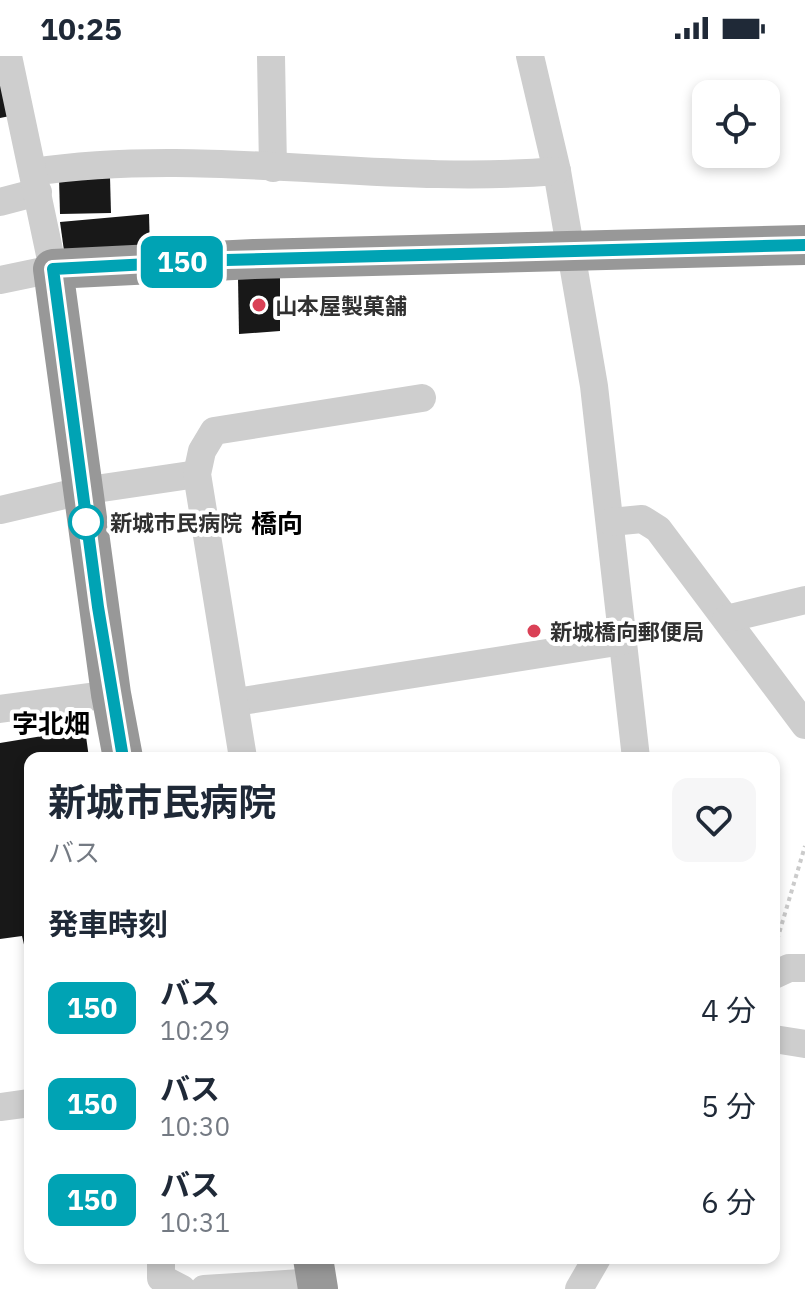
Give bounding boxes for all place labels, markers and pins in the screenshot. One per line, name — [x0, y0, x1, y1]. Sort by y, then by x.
place label: 山本屋製菓舗 — [275, 291, 407, 320]
marker: 山本屋製菓舗 — [250, 296, 268, 314]
marker: 新城市民病院 — [69, 505, 103, 539]
place label: 新城市民病院 — [110, 508, 242, 537]
place label: 新城橋向郵便局 — [550, 617, 704, 646]
marker: 新城橋向郵便局 — [525, 622, 543, 640]

